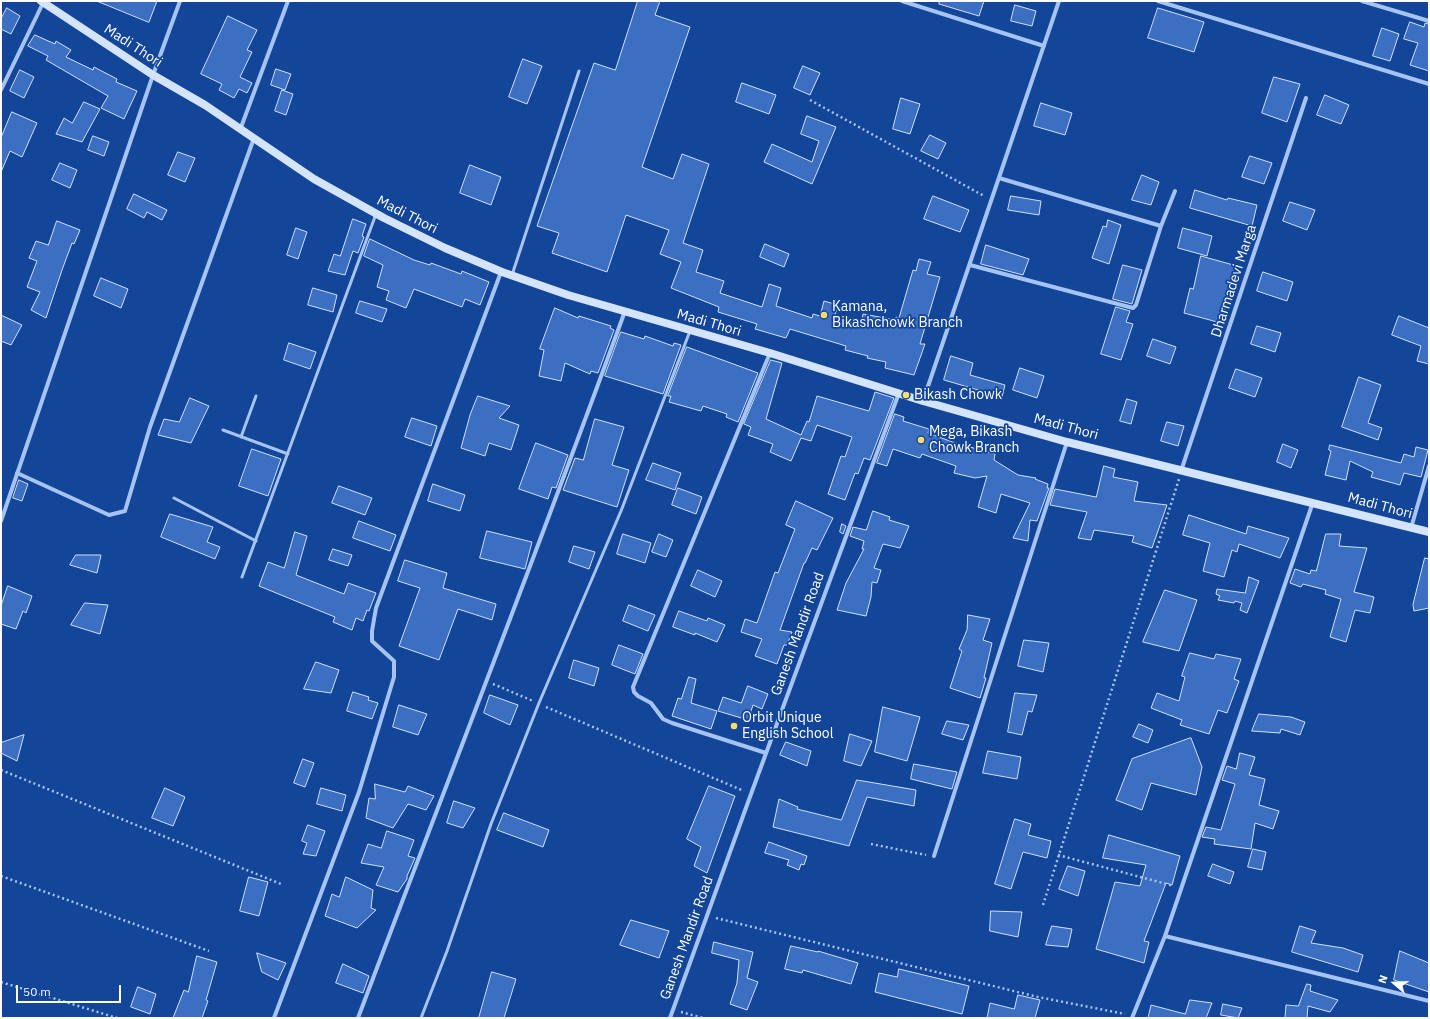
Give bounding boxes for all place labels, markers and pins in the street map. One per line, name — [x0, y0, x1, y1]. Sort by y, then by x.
place label: Kamana, Bikashchowk Branch — [832, 299, 963, 332]
marker: Kamana, Bikashchowk Branch — [819, 310, 829, 320]
place label: Bikash Chowk — [914, 387, 1002, 403]
marker: Bikash Chowk — [901, 390, 911, 400]
place label: Mega, Bikash Chowk Branch — [929, 424, 1019, 456]
marker: Mega, Bikash Chowk Branch — [916, 435, 926, 445]
place label: Orbit Unique English School — [742, 710, 834, 742]
marker: Orbit Unique English School — [729, 721, 739, 731]

